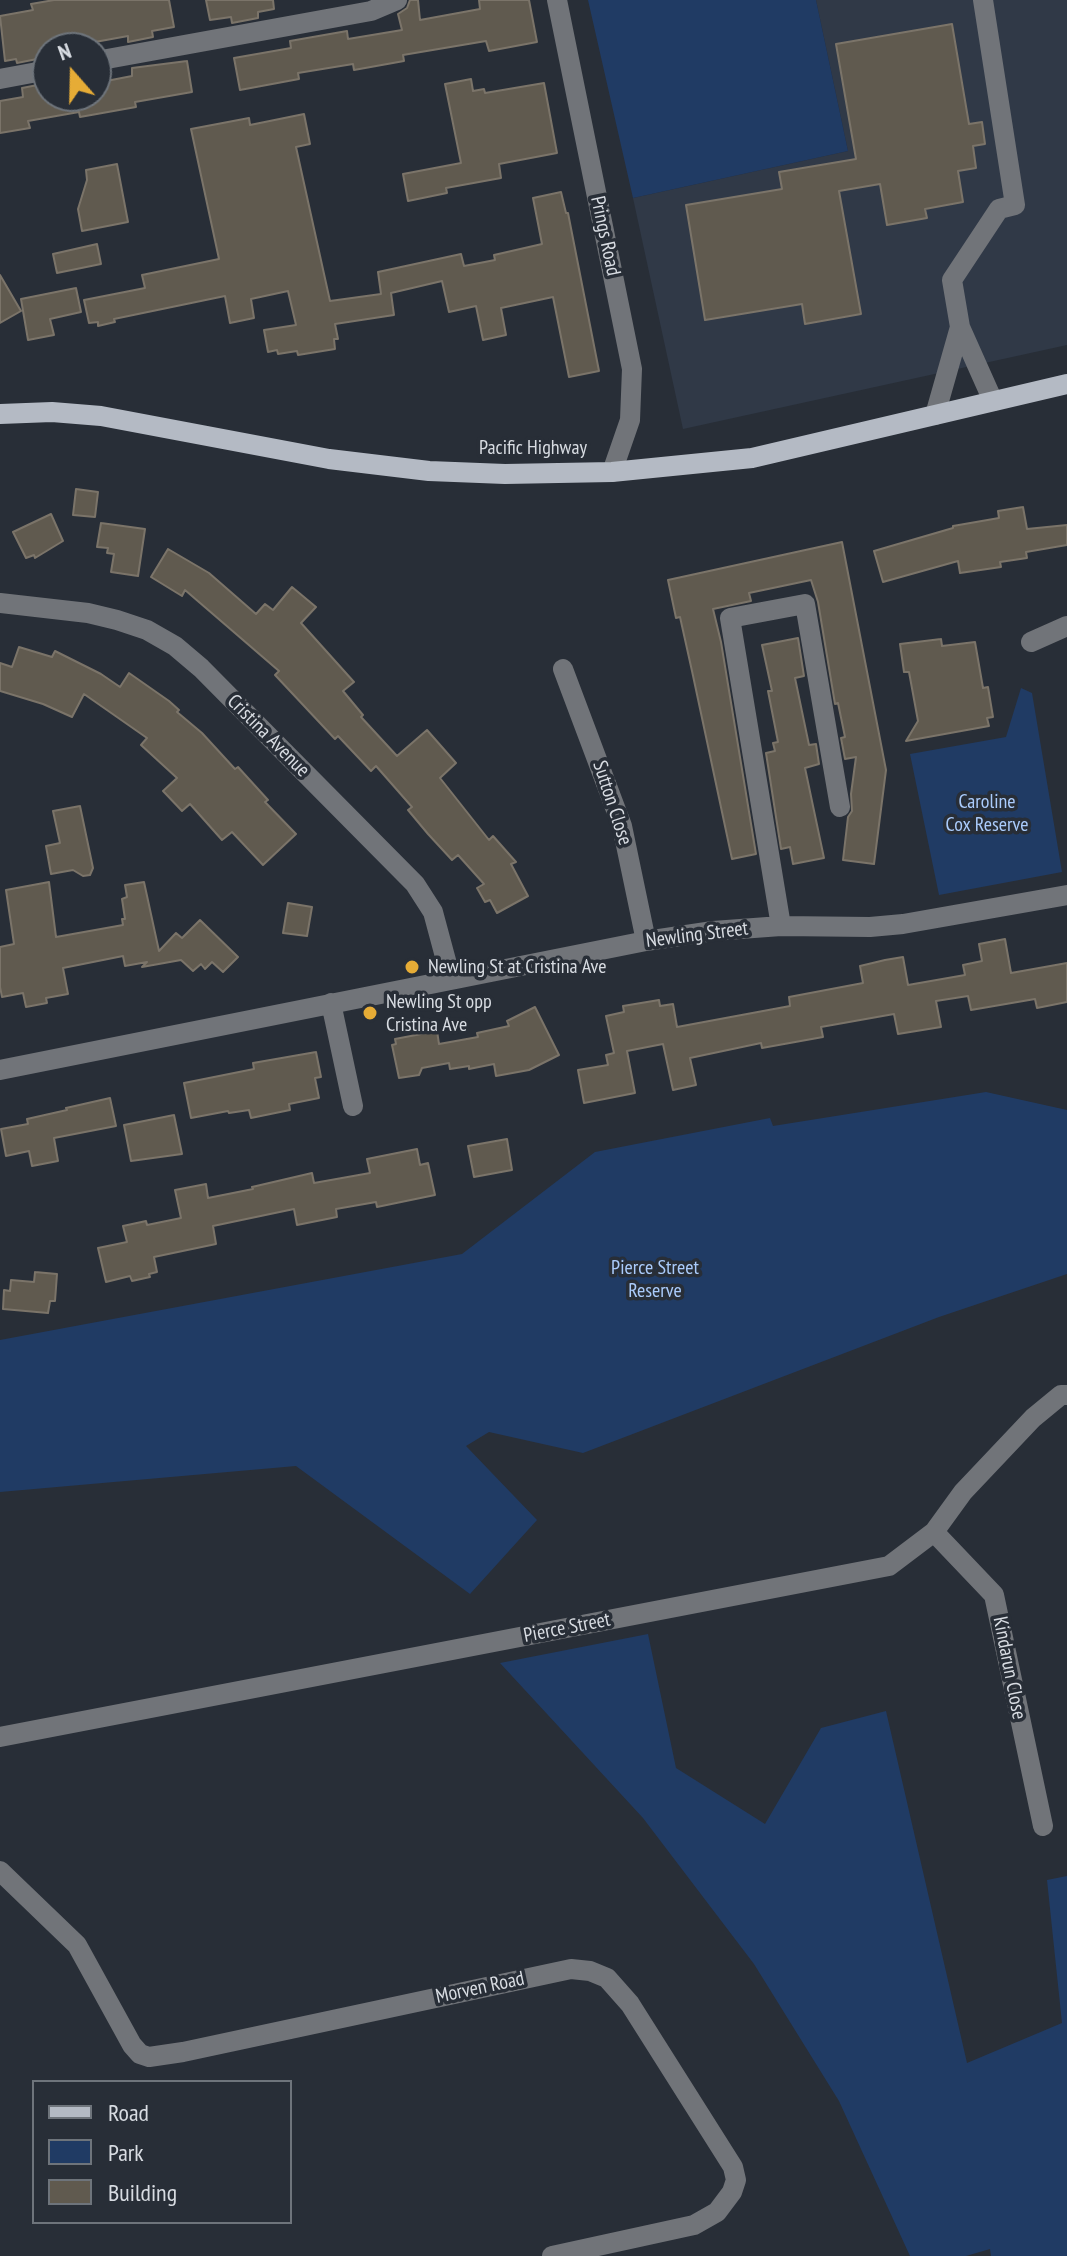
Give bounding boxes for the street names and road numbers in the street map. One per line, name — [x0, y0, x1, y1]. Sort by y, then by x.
street label: Prings Road — [585, 194, 625, 278]
street label: Pacific Highway — [479, 436, 587, 460]
street label: Cristina Avenue — [222, 690, 314, 782]
street label: Sutton Close — [587, 758, 637, 848]
street label: Newling Street — [645, 917, 749, 953]
street label: Pierce Street — [522, 1608, 612, 1648]
street label: Kindarun Close — [987, 1615, 1031, 1721]
street label: Morven Road — [433, 1967, 527, 2009]

